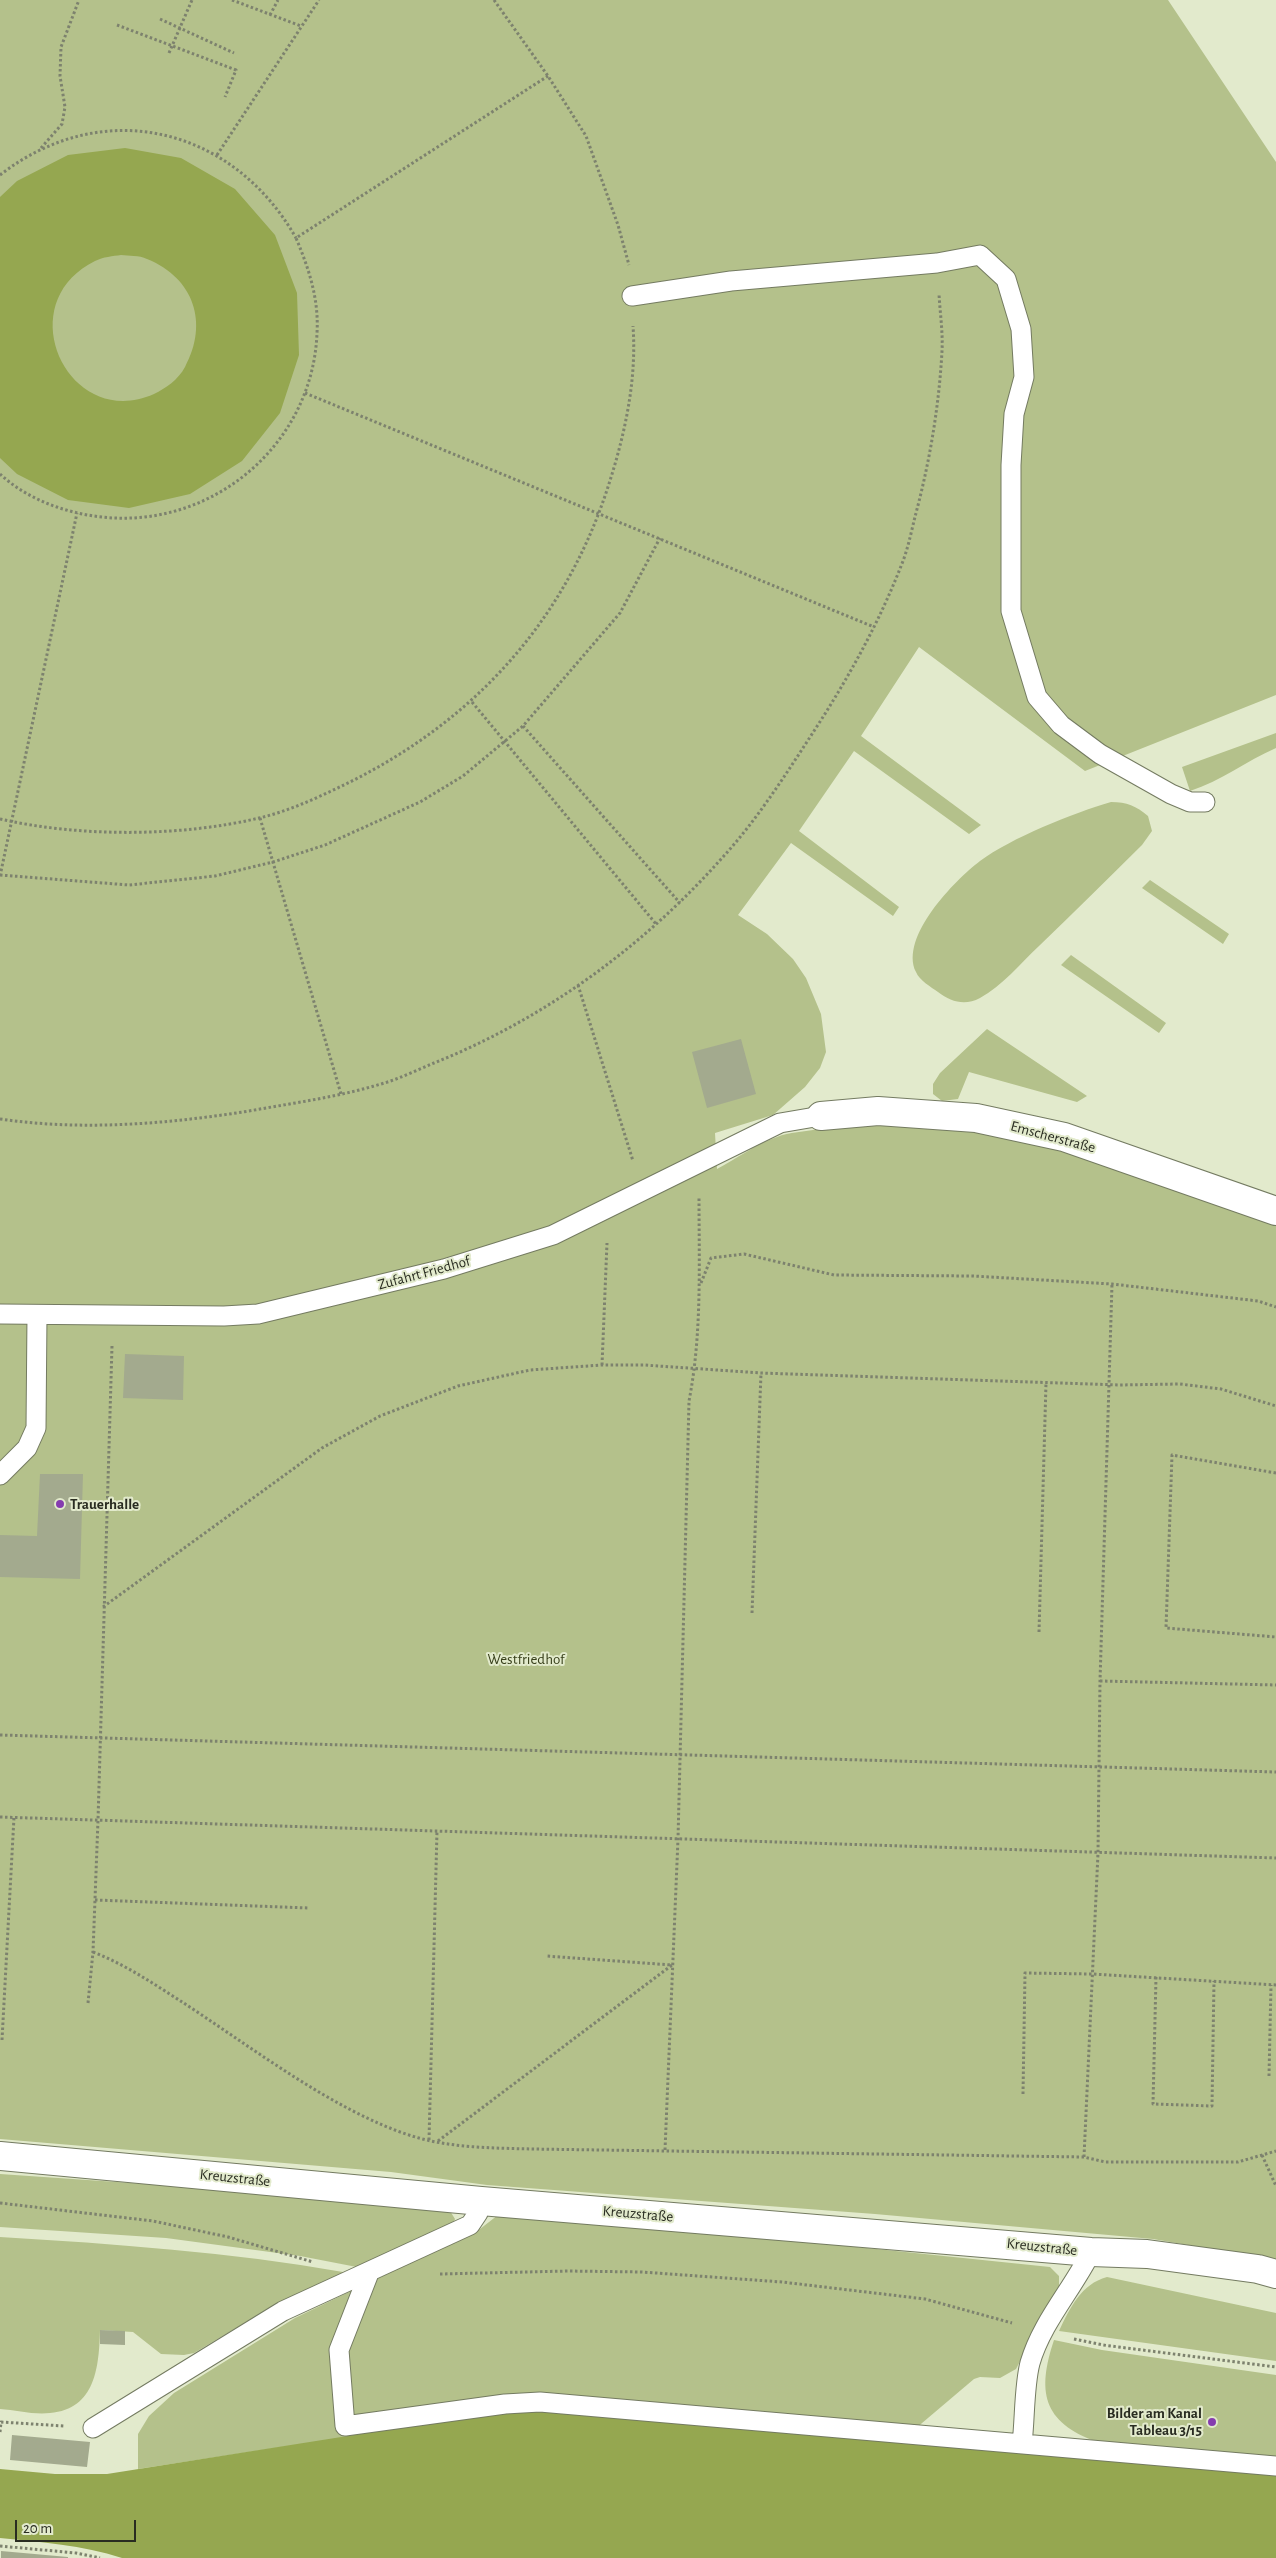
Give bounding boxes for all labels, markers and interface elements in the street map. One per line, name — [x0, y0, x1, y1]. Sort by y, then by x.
street label: Emscherstraße — [1009, 1117, 1097, 1157]
street label: Zufahrt Friedhof — [376, 1252, 472, 1294]
place label: Trauerhalle — [70, 1495, 139, 1513]
marker: Trauerhalle — [54, 1498, 66, 1510]
park label: Westfriedhof — [487, 1650, 565, 1668]
street label: Kreuzstraße — [199, 2165, 271, 2191]
street label: Kreuzstraße — [602, 2202, 674, 2226]
street label: Kreuzstraße — [1006, 2234, 1078, 2260]
place label: Bilder am Kanal Tableau 3/15 — [1107, 2404, 1202, 2439]
marker: Bilder am Kanal Tableau 3/15 — [1206, 2416, 1218, 2428]
scale bar — [18, 2510, 139, 2542]
text: 20 m — [23, 2521, 52, 2536]

